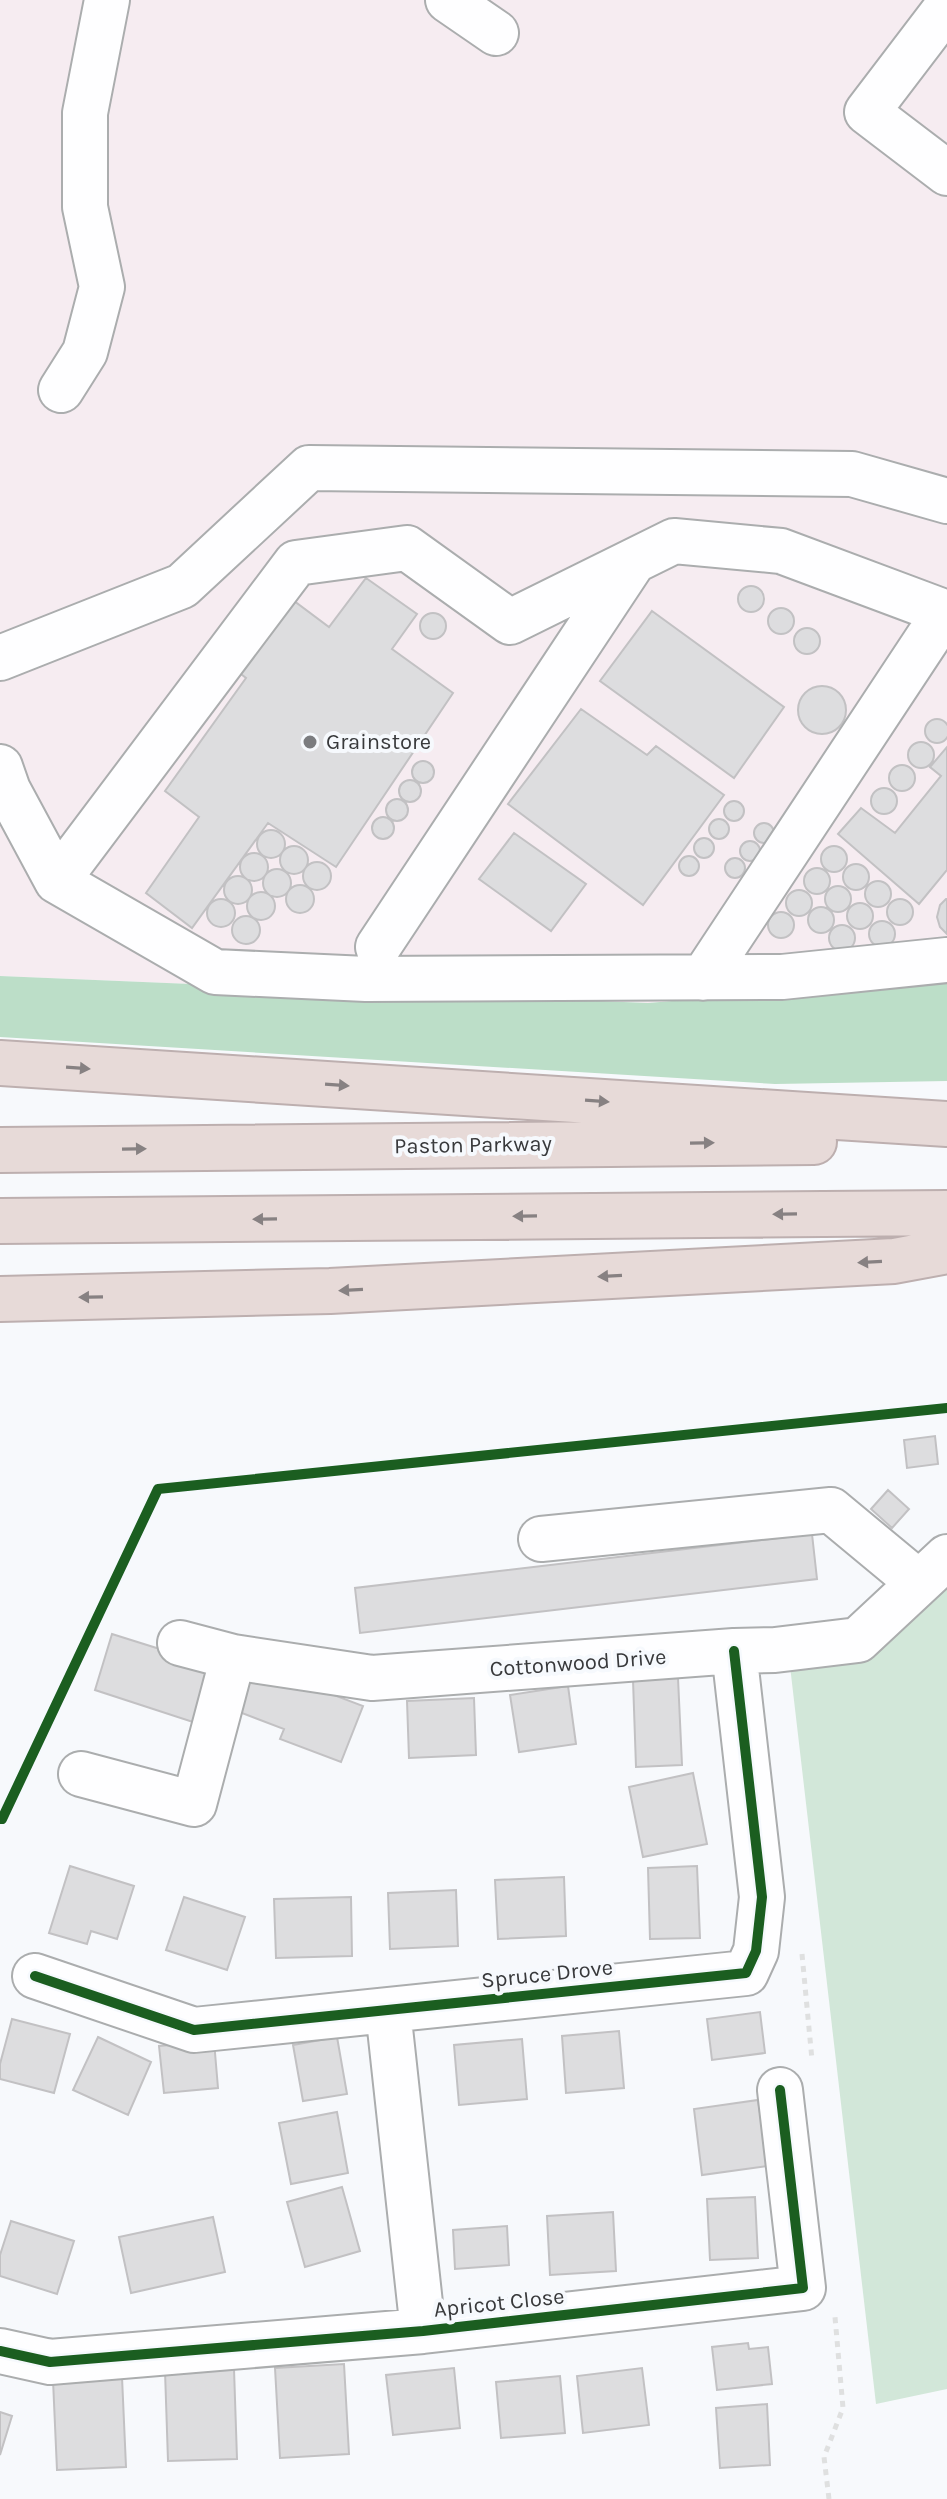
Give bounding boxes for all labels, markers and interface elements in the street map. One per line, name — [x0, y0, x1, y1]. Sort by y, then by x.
place label: Grainstore — [326, 729, 431, 755]
marker: Grainstore — [301, 733, 319, 751]
one-way arrow — [66, 1062, 91, 1075]
one-way arrow — [325, 1078, 350, 1091]
one-way arrow — [585, 1095, 610, 1108]
street label: Paston Parkway — [394, 1131, 552, 1159]
one-way arrow — [690, 1137, 715, 1149]
one-way arrow — [122, 1143, 147, 1155]
one-way arrow — [772, 1208, 797, 1220]
one-way arrow — [512, 1210, 537, 1223]
one-way arrow — [252, 1213, 277, 1225]
one-way arrow — [857, 1256, 882, 1269]
one-way arrow — [597, 1270, 622, 1283]
one-way arrow — [338, 1284, 363, 1297]
one-way arrow — [78, 1290, 103, 1303]
street label: Cottonwood Drive — [489, 1644, 667, 1682]
street label: Spruce Drove — [480, 1954, 614, 1994]
street label: Apricot Close — [432, 2283, 566, 2323]

